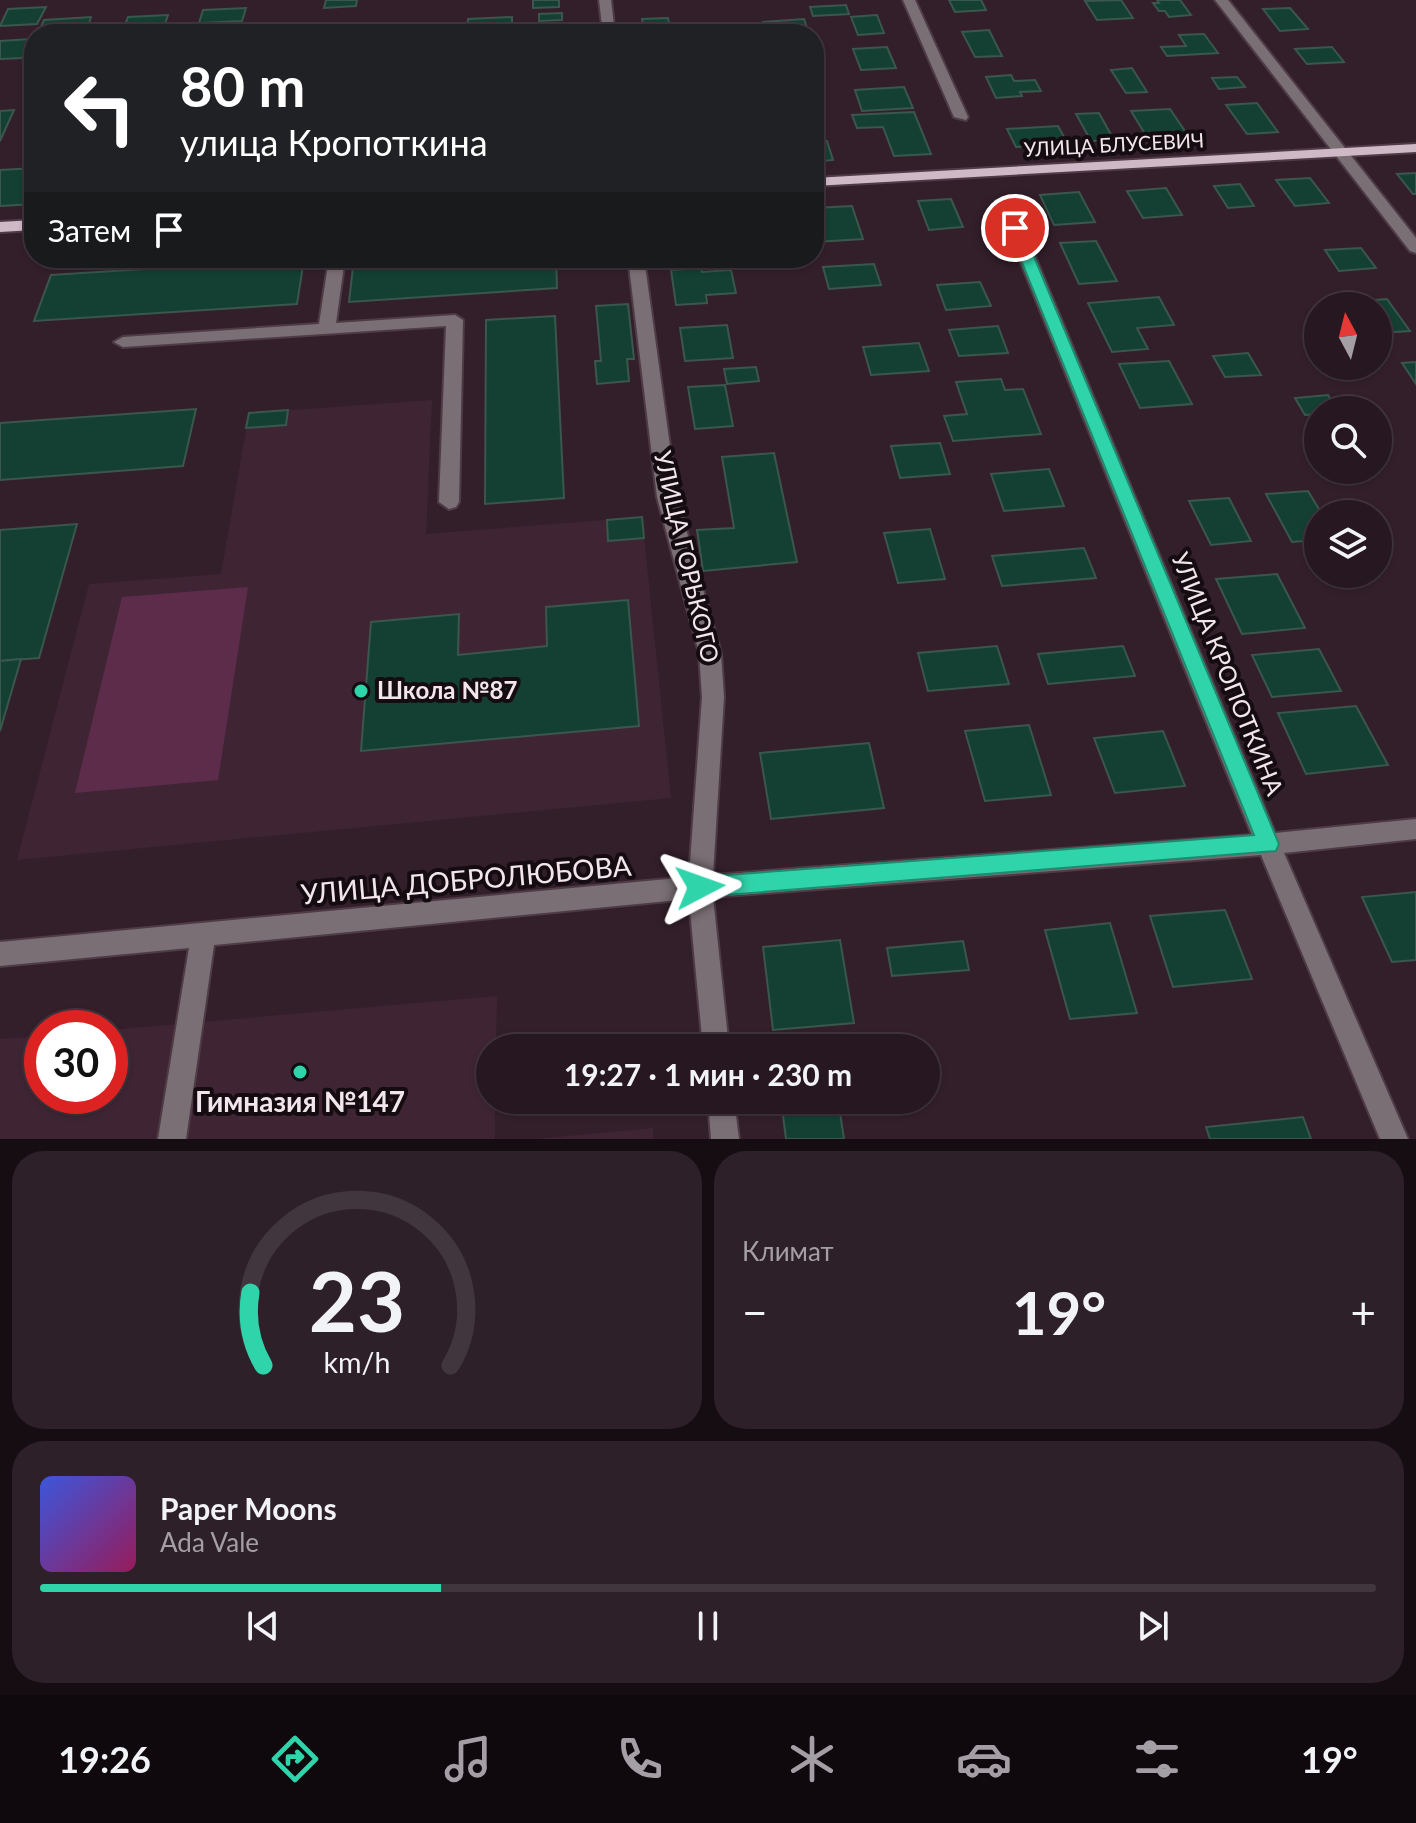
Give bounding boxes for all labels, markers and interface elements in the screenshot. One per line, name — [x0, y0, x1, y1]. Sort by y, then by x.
text: 80 m — [180, 52, 305, 119]
icon: left — [48, 56, 152, 160]
text: улица Кропоткина — [180, 120, 488, 164]
street label: УЛИЦА БЛУСЕВИЧ — [1023, 127, 1205, 161]
pin — [981, 194, 1049, 262]
icon: arrive — [993, 206, 1037, 250]
icon: arrive — [147, 208, 191, 252]
text: Затем — [48, 212, 131, 248]
north arrow — [1304, 292, 1392, 380]
map controls — [1304, 292, 1392, 588]
button: search — [1304, 396, 1392, 484]
street label: УЛИЦА ГОРЬКОГО — [649, 448, 726, 665]
button: layers — [1304, 500, 1392, 588]
street label: УЛИЦА КРОПОТКИНА — [1166, 548, 1291, 800]
place label: Школа №87 — [377, 675, 517, 704]
marker: Школа №87 — [352, 682, 370, 700]
position arrow — [658, 845, 742, 929]
street label: УЛИЦА ДОБРОЛЮБОВА — [299, 848, 633, 910]
speed limit sign: 30 — [24, 1010, 128, 1114]
text: 19:27 · 1 мин · 230 m — [564, 1056, 852, 1092]
marker: Гимназия №147 — [291, 1063, 309, 1081]
place label: Гимназия №147 — [195, 1084, 405, 1118]
text: Климат — [742, 1235, 834, 1267]
text: 23 — [309, 1250, 405, 1350]
text: 19° — [1012, 1276, 1106, 1348]
text: − — [742, 1286, 768, 1338]
text: + — [1350, 1286, 1376, 1338]
text: km/h — [324, 1345, 390, 1379]
text: Paper Moons — [160, 1490, 337, 1526]
text: Ada Vale — [160, 1526, 259, 1558]
icon: previous — [241, 1604, 285, 1648]
icon: pause — [686, 1604, 730, 1648]
icon: next — [1131, 1604, 1175, 1648]
icon: directions — [267, 1731, 323, 1787]
icon: music — [440, 1731, 496, 1787]
icon: phone — [612, 1731, 668, 1787]
icon: climate — [784, 1731, 840, 1787]
icon: car — [956, 1731, 1012, 1787]
icon: filters — [1129, 1731, 1185, 1787]
text: 19:26 — [58, 1737, 151, 1781]
text: 19° — [1301, 1737, 1358, 1781]

